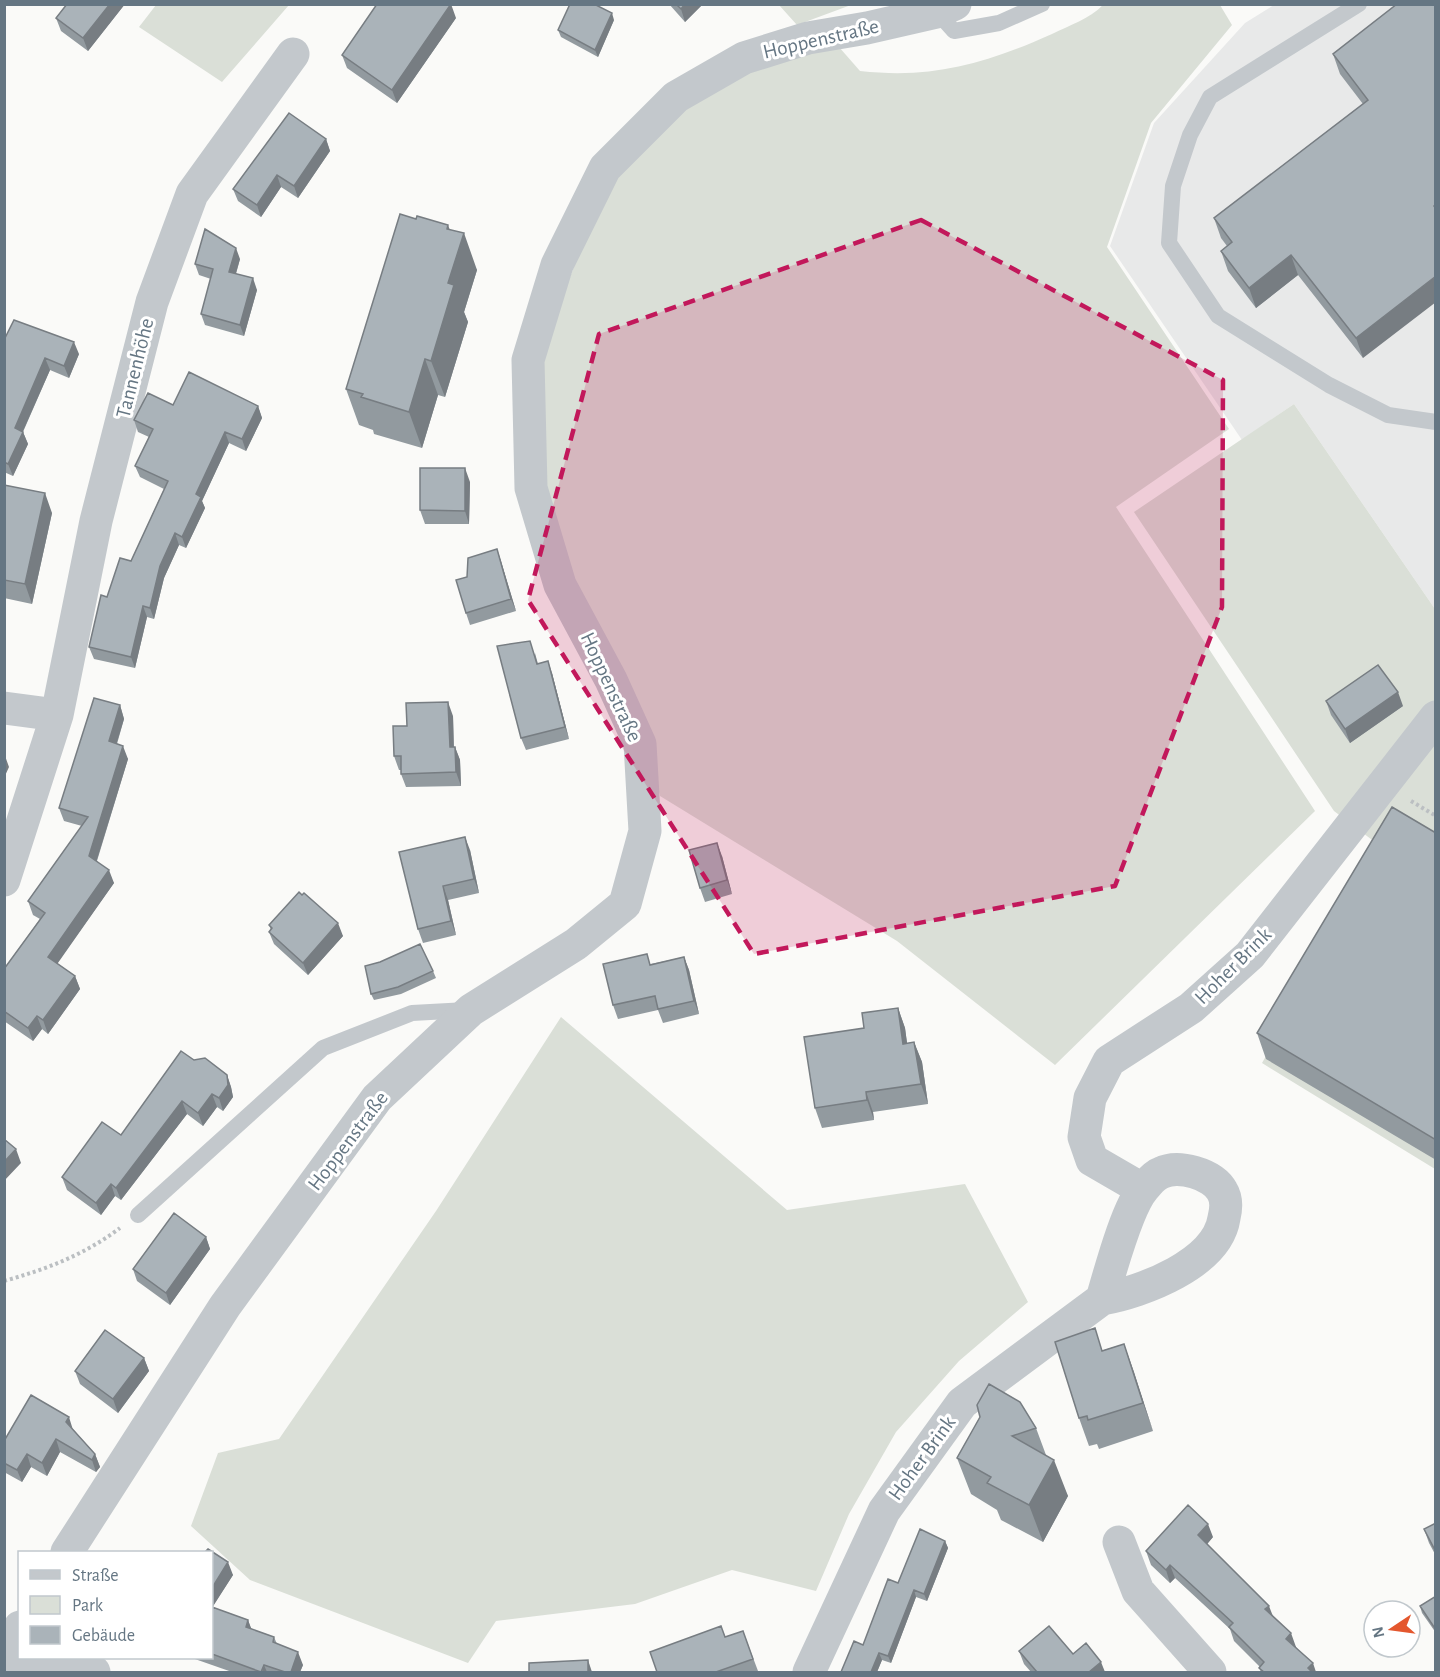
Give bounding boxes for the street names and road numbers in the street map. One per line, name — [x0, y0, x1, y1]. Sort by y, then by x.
street label: Hoppenstraße — [761, 15, 881, 63]
street label: Tannenhöhe — [112, 316, 158, 420]
street label: Hoppenstraße — [577, 629, 645, 745]
street label: Hoher Brink — [1191, 923, 1276, 1008]
street label: Hoppenstraße — [304, 1087, 392, 1195]
street label: Hoher Brink — [885, 1412, 960, 1504]

